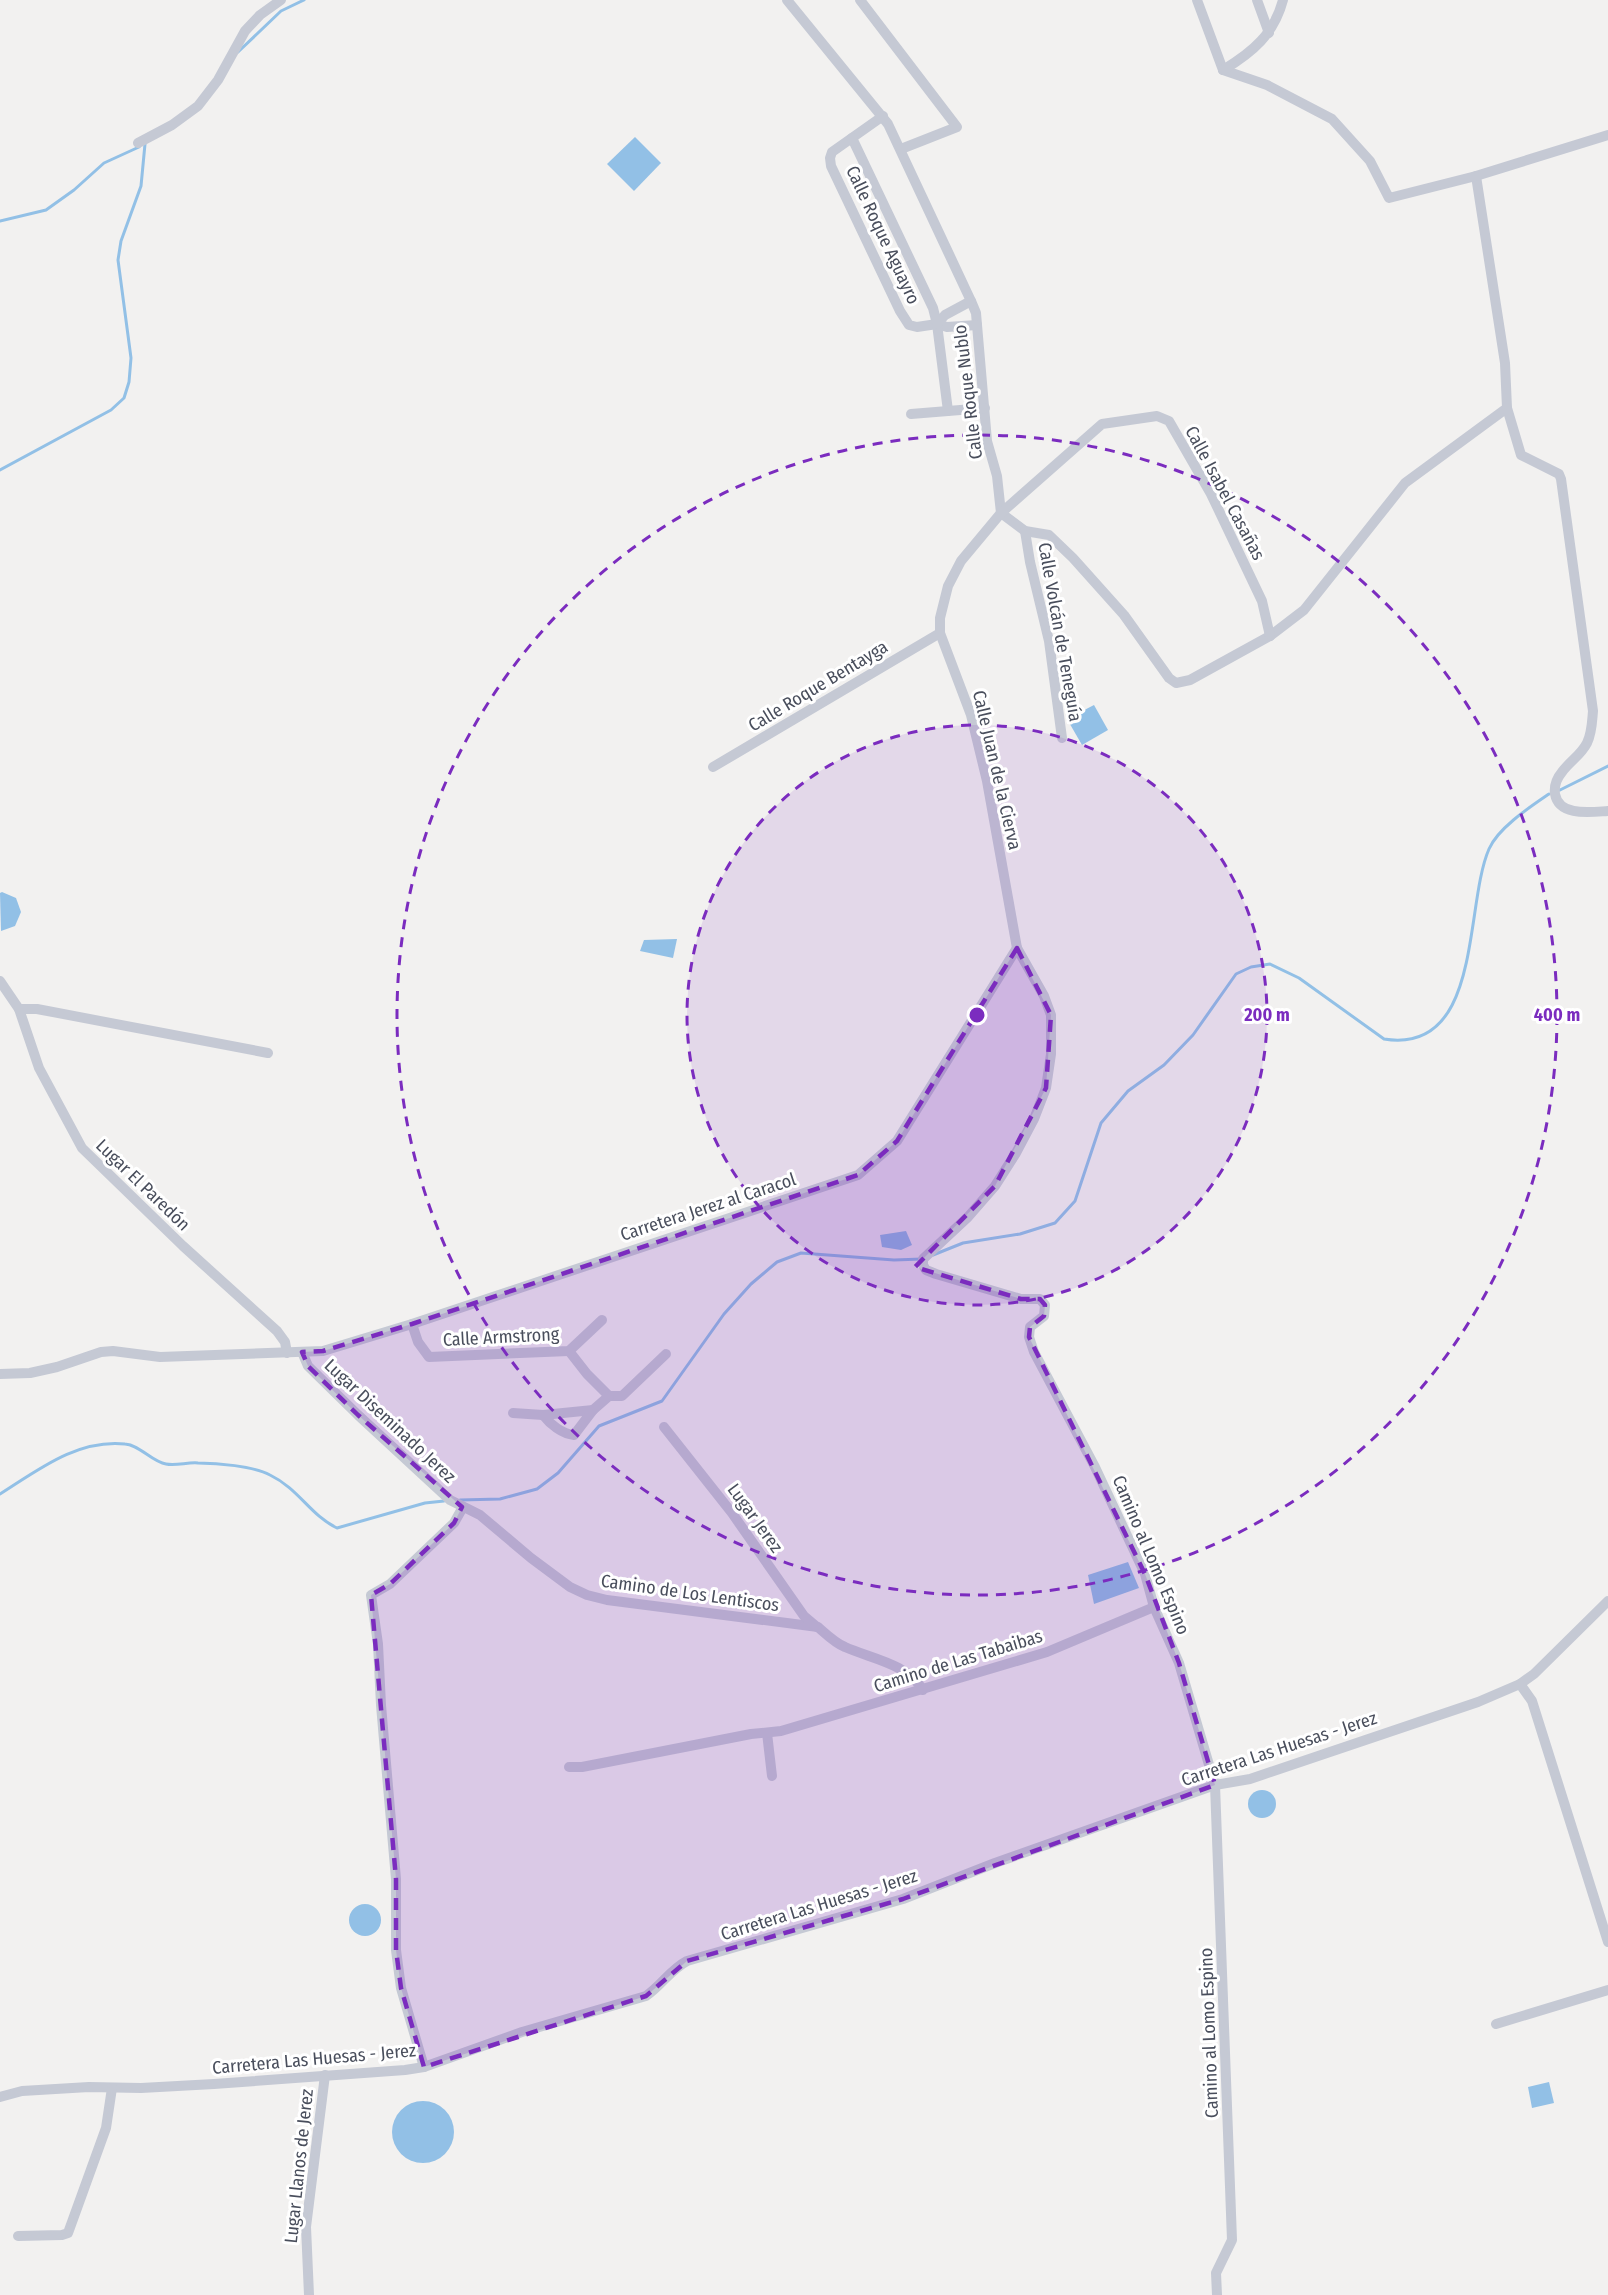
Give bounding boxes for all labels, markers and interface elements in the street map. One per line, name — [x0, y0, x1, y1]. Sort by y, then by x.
street label: Calle Roque Aguayro — [841, 162, 925, 308]
street label: Calle Roque Nublo — [949, 323, 987, 461]
street label: Calle Isabel Casañas — [1180, 422, 1270, 564]
street label: Calle Volcán de Teneguía — [1033, 541, 1087, 723]
street label: Calle Roque Bentayga — [744, 636, 892, 736]
street label: Calle Juan de la Cierva — [968, 688, 1026, 852]
text: 200 m — [1243, 1004, 1290, 1026]
text: 400 m — [1534, 1004, 1580, 1026]
centre of rings — [967, 1005, 987, 1025]
street label: Lugar El Paredón — [91, 1135, 195, 1235]
street label: Carretera Jerez al Caracol — [617, 1168, 799, 1246]
street label: Calle Armstrong — [442, 1323, 560, 1351]
street label: Lugar Diseminado Jerez — [320, 1354, 460, 1488]
street label: Camino al Lomo Espino — [1108, 1472, 1194, 1638]
street label: Lugar Jerez — [723, 1479, 787, 1557]
street label: Camino de Los Lentiscos — [600, 1570, 781, 1616]
street label: Camino de Las Tabaibas — [871, 1625, 1045, 1697]
street label: Carretera Las Huesas - Jerez — [1178, 1707, 1380, 1791]
street label: Carretera Las Huesas - Jerez — [718, 1865, 920, 1945]
street label: Camino al Lomo Espino — [1195, 1947, 1223, 2119]
street label: Carretera Las Huesas - Jerez — [211, 2039, 417, 2079]
street label: Lugar Llanos de Jerez — [280, 2088, 318, 2244]

